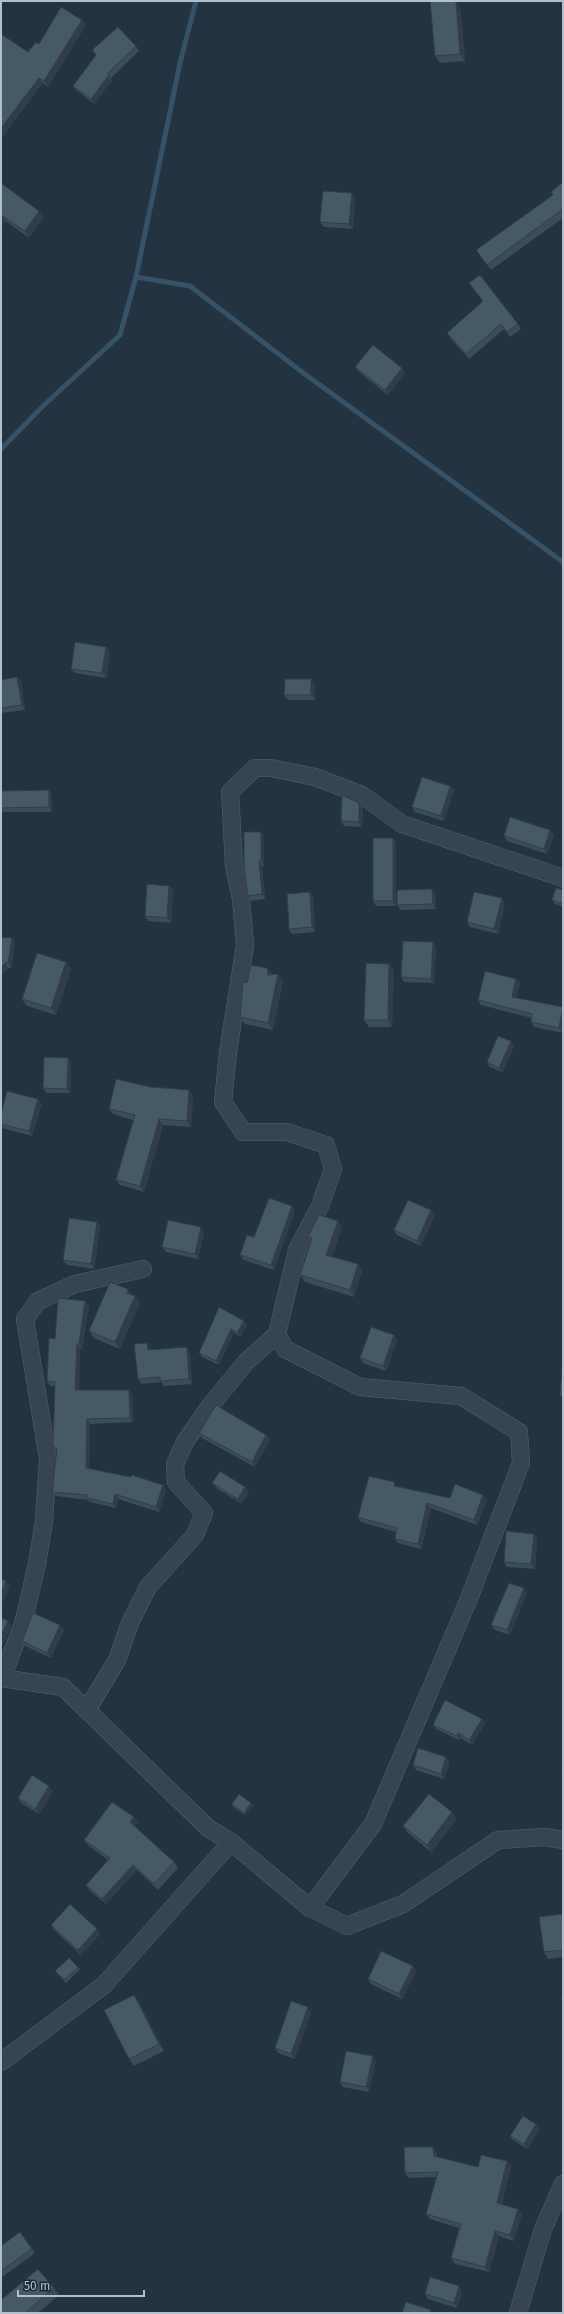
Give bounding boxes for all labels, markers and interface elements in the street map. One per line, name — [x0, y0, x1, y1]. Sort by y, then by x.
scale bar — [18, 2272, 144, 2298]
text: 50 m — [24, 2279, 50, 2293]

